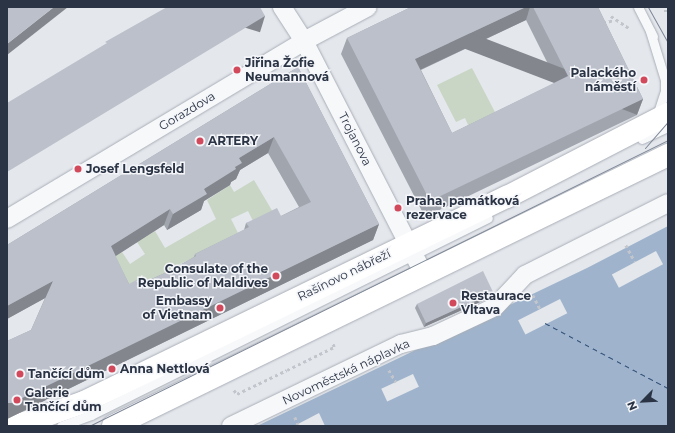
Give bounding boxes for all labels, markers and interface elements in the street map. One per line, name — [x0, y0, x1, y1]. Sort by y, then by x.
place label: Jiřina Žofie Neumannová — [245, 56, 329, 84]
marker: Jiřina Žofie Neumannová — [232, 65, 242, 75]
place label: Palackého náměstí — [571, 66, 636, 94]
marker: Palackého náměstí — [639, 75, 649, 85]
street label: Gorazdova — [156, 89, 218, 133]
street label: Trojanova — [335, 110, 375, 168]
place label: ARTERY — [208, 134, 258, 148]
marker: ARTERY — [195, 136, 205, 146]
place label: Josef Lengsfeld — [86, 162, 184, 176]
marker: Josef Lengsfeld — [73, 164, 83, 174]
place label: Praha, památková rezervace — [406, 194, 519, 222]
marker: Praha, památková rezervace — [393, 203, 403, 213]
street label: Rašínovo nábřeží — [295, 246, 393, 304]
place label: Consulate of the Republic of Maldives — [138, 262, 268, 290]
marker: Consulate of the Republic of Maldives — [271, 271, 281, 281]
place label: Restaurace Vltava — [461, 289, 531, 317]
place label: Embassy of Vietnam — [143, 294, 212, 322]
marker: Restaurace Vltava — [448, 298, 458, 308]
marker: Embassy of Vietnam — [215, 303, 225, 313]
street label: Novoměstská náplavka — [280, 336, 412, 408]
place label: Anna Nettlová — [120, 362, 210, 376]
marker: Anna Nettlová — [107, 364, 117, 374]
place label: Tančící dům — [28, 367, 105, 381]
marker: Tančící dům — [15, 369, 25, 379]
north arrow — [623, 381, 663, 421]
place label: Galerie Tančící dům — [25, 386, 102, 414]
marker: Galerie Tančící dům — [12, 395, 22, 405]
text: N — [624, 399, 640, 413]

